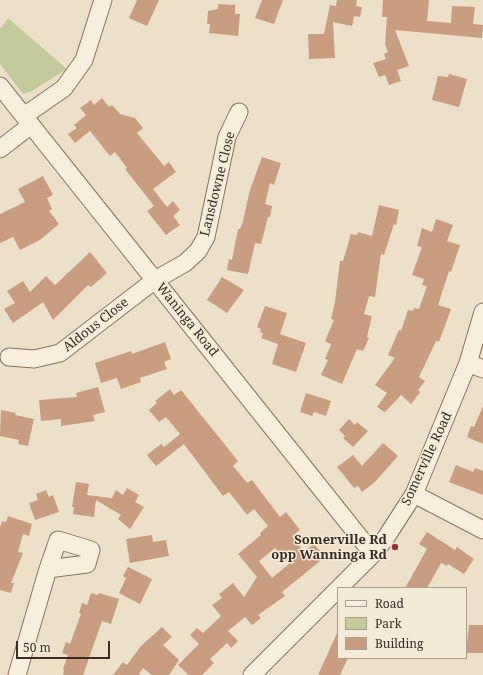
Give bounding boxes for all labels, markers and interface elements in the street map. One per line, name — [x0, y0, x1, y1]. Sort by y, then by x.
street label: Lansdowne Close — [197, 130, 239, 238]
street label: Waninga Road — [153, 280, 221, 360]
street label: Aldous Close — [60, 295, 132, 355]
street label: Somerville Road — [399, 410, 455, 508]
place label: Somerville Rd opp Wanninga Rd — [271, 532, 387, 563]
marker: Somerville Rd opp Wanninga Rd — [390, 542, 400, 552]
legend — [337, 587, 467, 659]
text: Road — [375, 595, 404, 612]
text: Park — [375, 615, 402, 632]
scale bar — [18, 633, 112, 659]
text: Building — [375, 635, 423, 652]
text: 50 m — [23, 639, 51, 656]

